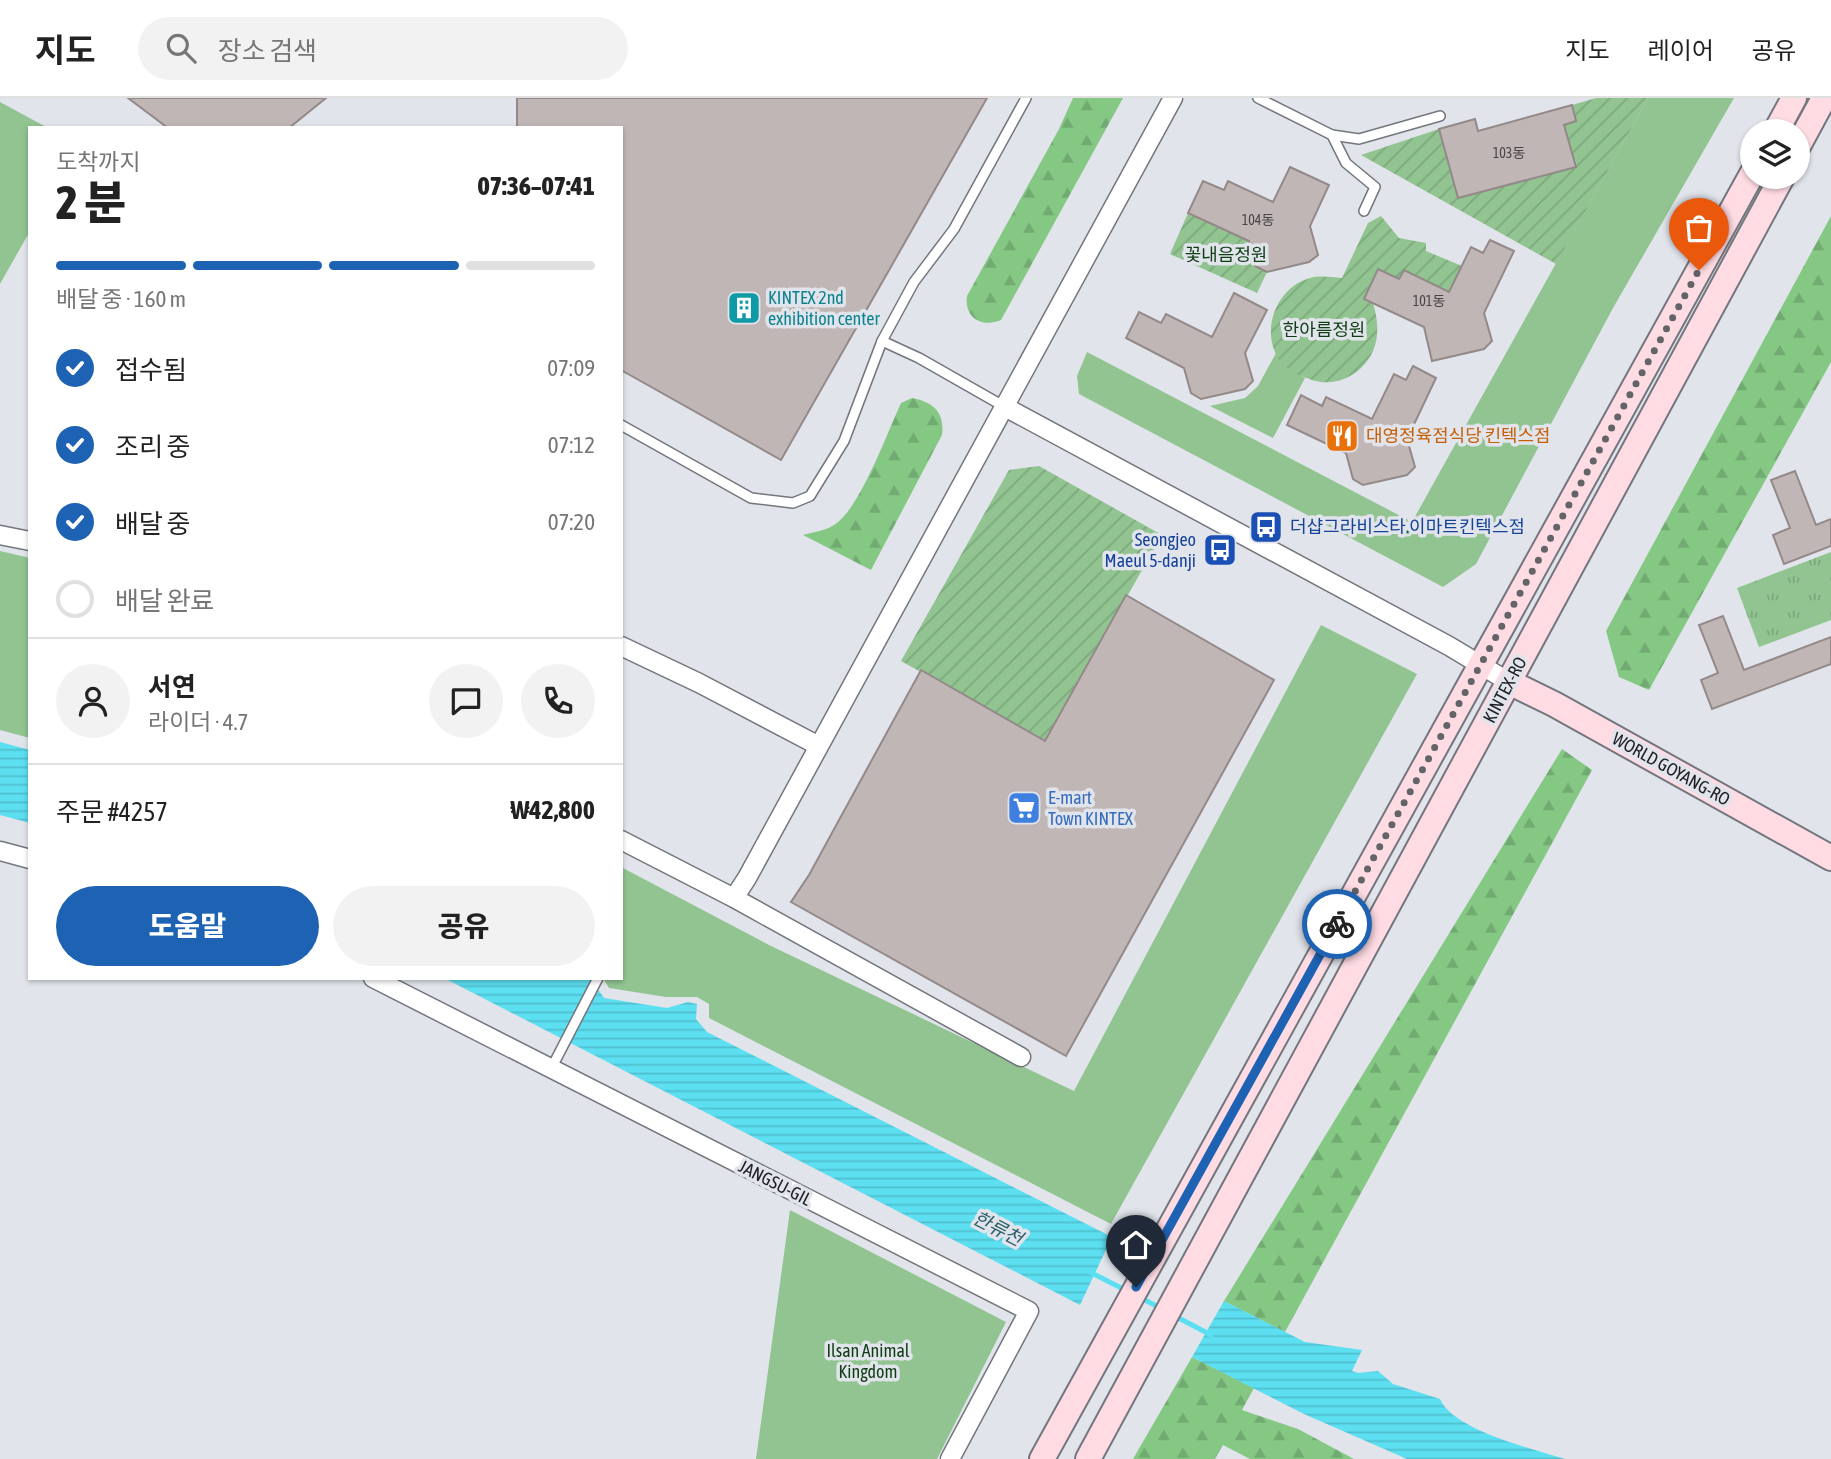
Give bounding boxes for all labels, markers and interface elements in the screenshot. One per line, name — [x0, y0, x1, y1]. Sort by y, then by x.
search box — [138, 17, 628, 80]
icon: search — [162, 29, 200, 67]
text: 지도 — [35, 31, 96, 69]
text: 장소 검색 — [218, 36, 317, 66]
text: 지도 — [1565, 37, 1610, 64]
text: 레이어 — [1648, 37, 1714, 64]
text: 공유 — [1752, 37, 1796, 64]
map controls — [1740, 119, 1810, 189]
button: layers — [1740, 119, 1810, 189]
house number: 103동 — [1493, 145, 1525, 161]
text: 도착까지 — [56, 149, 141, 175]
text: 07:36–07:41 — [478, 171, 595, 201]
text: 2 분 — [56, 176, 126, 229]
pin — [1669, 198, 1729, 270]
icon: bag — [1680, 209, 1718, 247]
house number: 104동 — [1242, 212, 1274, 228]
park label: 꽃내음정원 — [1185, 244, 1267, 265]
text: 배달 중 · 160 m — [56, 286, 186, 312]
place label: KINTEX 2nd exhibition center — [768, 287, 881, 329]
building icon: KINTEX 2nd exhibition center — [725, 289, 763, 327]
house number: 101동 — [1413, 293, 1445, 309]
park label: 한아름정원 — [1283, 319, 1365, 340]
icon: check — [56, 349, 94, 387]
text: 접수됨 — [115, 355, 187, 385]
text: 07:09 — [547, 355, 595, 381]
restaurant icon: 대영정육점식당 킨텍스점 — [1323, 417, 1361, 455]
place label: 대영정육점식당 킨텍스점 — [1366, 425, 1551, 446]
icon: check — [56, 426, 94, 464]
text: 조리 중 — [115, 432, 190, 462]
text: 07:12 — [548, 432, 595, 458]
icon: check — [56, 503, 94, 541]
bus stop icon: 더샵그라비스타.이마트킨텍스점 — [1247, 508, 1285, 546]
text: 배달 중 — [115, 509, 190, 539]
text: 07:20 — [548, 509, 595, 535]
place label: 더샵그라비스타.이마트킨텍스점 — [1290, 516, 1525, 537]
place label: Seongjeo Maeul 5-danji — [1105, 529, 1196, 571]
bus stop icon: Seongjeo Maeul 5-danji — [1201, 531, 1239, 569]
text: 배달 완료 — [115, 586, 214, 616]
street label: KINTEX-RO — [1478, 653, 1531, 726]
button: person — [56, 664, 130, 738]
button: chat — [429, 664, 503, 738]
button: phone — [521, 664, 595, 738]
text: 서연 — [148, 672, 196, 702]
text: 라이더 · 4.7 — [148, 709, 248, 735]
street label: WORLD GOYANG-RO — [1609, 728, 1734, 810]
place label: E-mart Town KINTEX — [1048, 787, 1134, 829]
supermarket icon: E-mart Town KINTEX — [1005, 789, 1043, 827]
text: ₩42,800 — [510, 795, 595, 825]
text: 주문 #4257 — [56, 797, 168, 827]
button: 도움말 — [56, 886, 319, 966]
button: 공유 — [333, 886, 595, 966]
courier — [1302, 889, 1372, 959]
icon: bike — [1318, 905, 1356, 943]
street label: JANGSU-GIL — [735, 1155, 815, 1210]
water label: 한류천 — [970, 1206, 1028, 1250]
pin — [1106, 1215, 1166, 1287]
icon: home — [1117, 1226, 1155, 1264]
park label: Ilsan Animal Kingdom — [826, 1340, 910, 1382]

